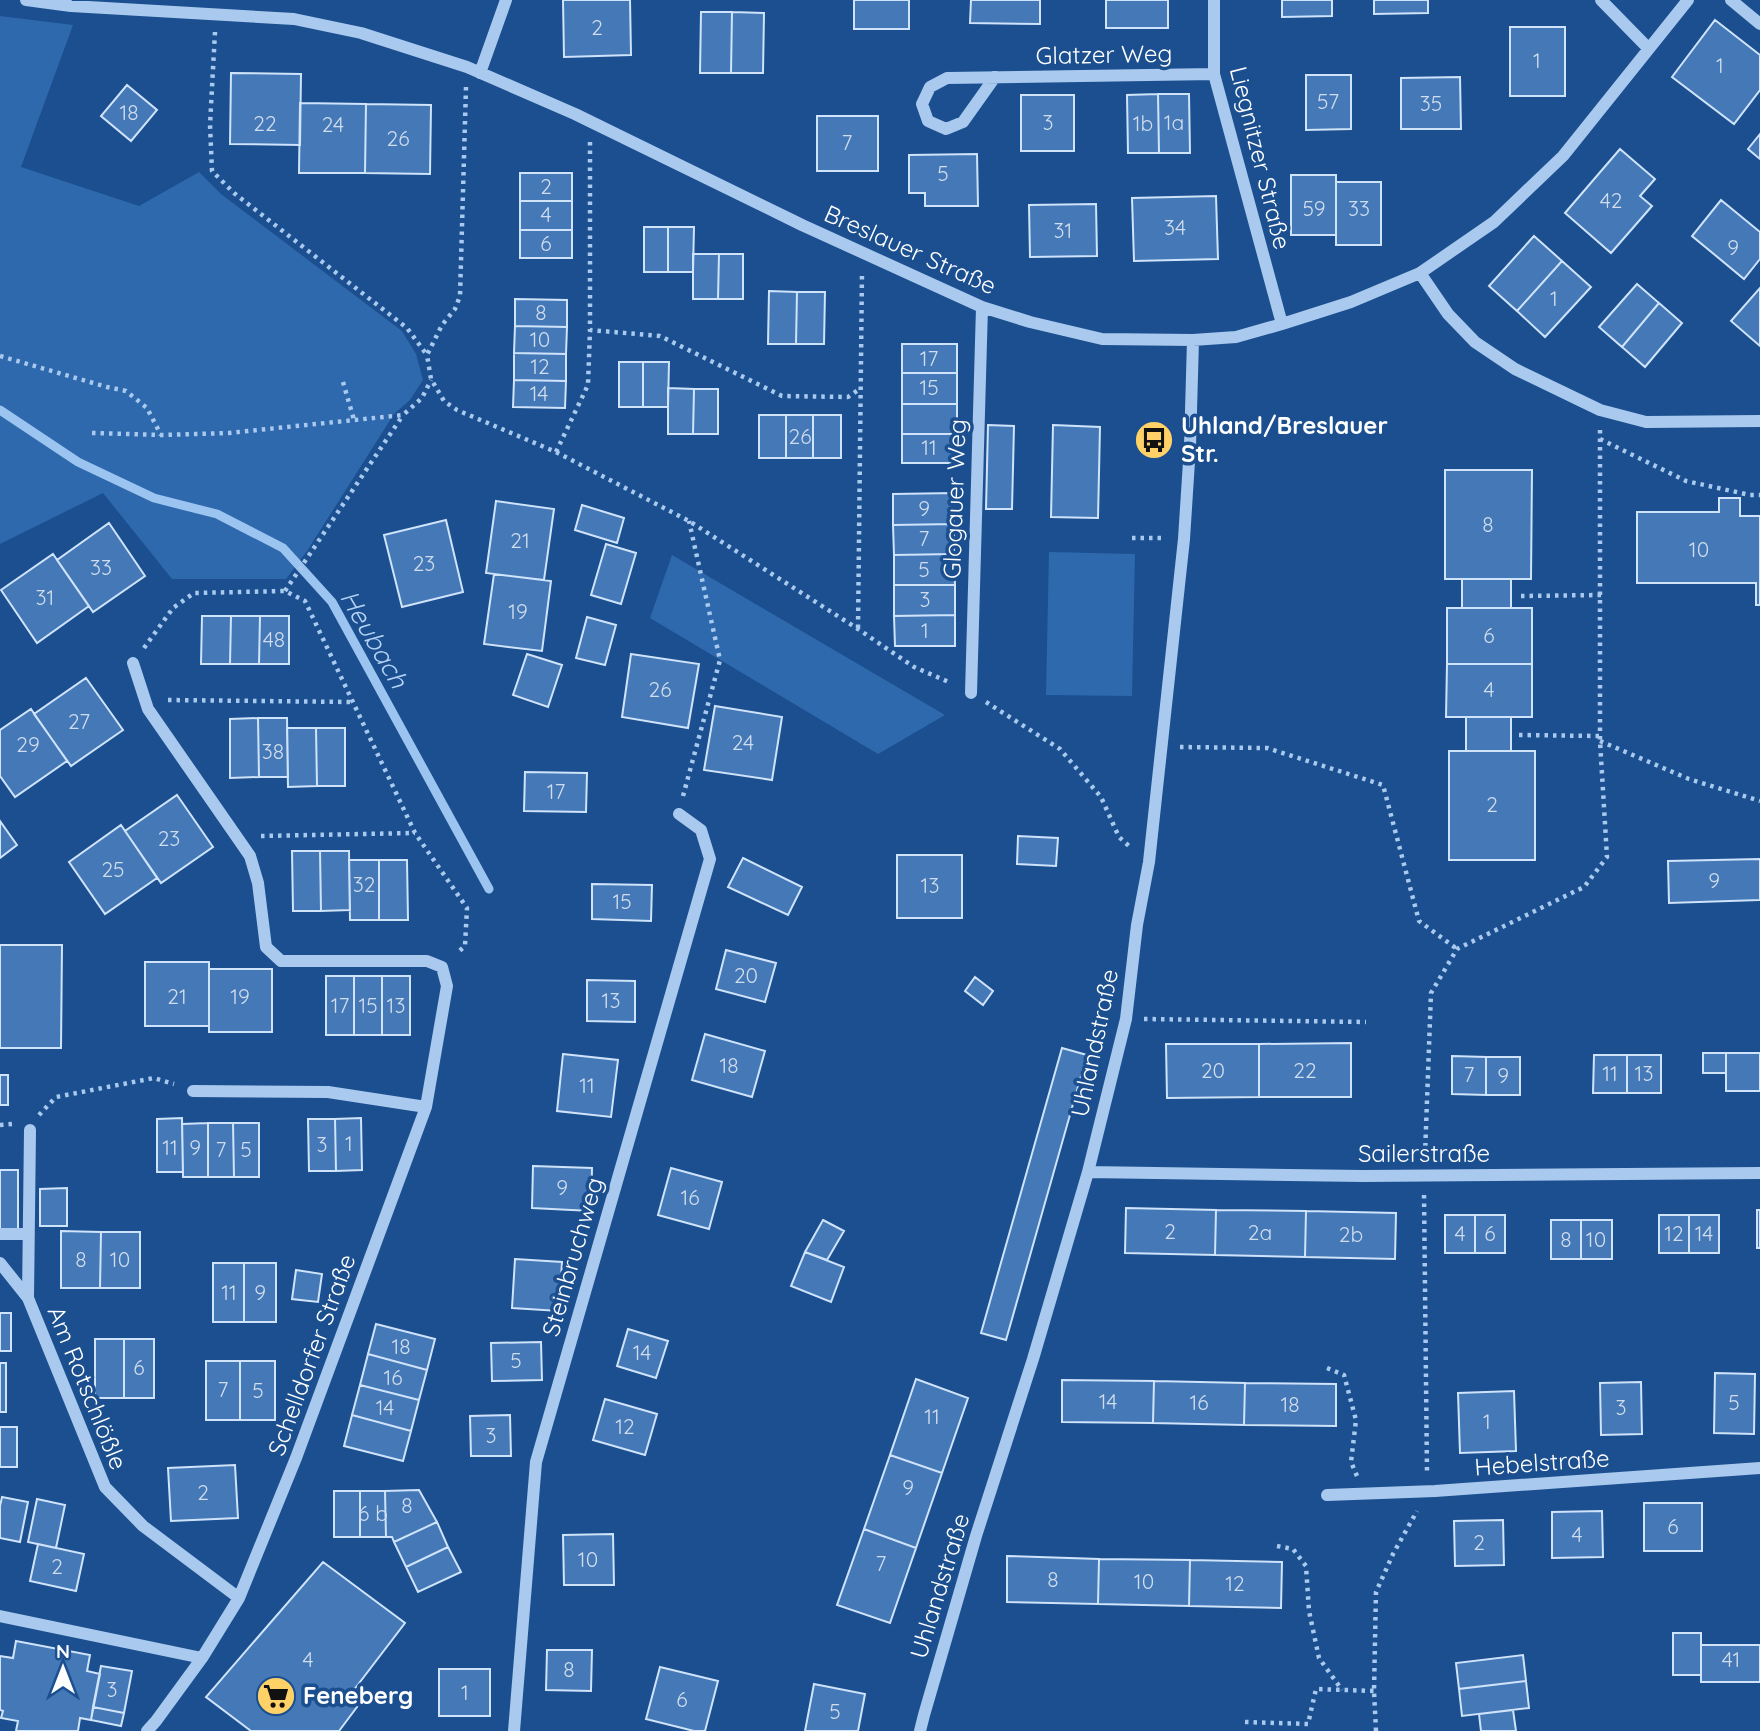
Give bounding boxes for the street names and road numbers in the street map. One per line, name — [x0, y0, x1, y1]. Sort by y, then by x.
street label: Glatzer Weg — [1035, 38, 1173, 70]
street label: Liegnitzer Straße — [1224, 63, 1298, 252]
street label: Breslauer Straße — [820, 198, 1001, 300]
street label: Glogauer Weg — [936, 419, 972, 579]
street label: Uhlandstraße — [1064, 966, 1124, 1119]
street label: Sailerstraße — [1358, 1138, 1490, 1168]
street label: Steinbruchweg — [535, 1174, 609, 1340]
street label: Schelldorfer Straße — [261, 1250, 361, 1460]
street label: Am Rotschlößle — [41, 1301, 134, 1474]
street label: Hebelstraße — [1473, 1442, 1611, 1482]
street label: Uhlandstraße — [903, 1509, 975, 1662]

